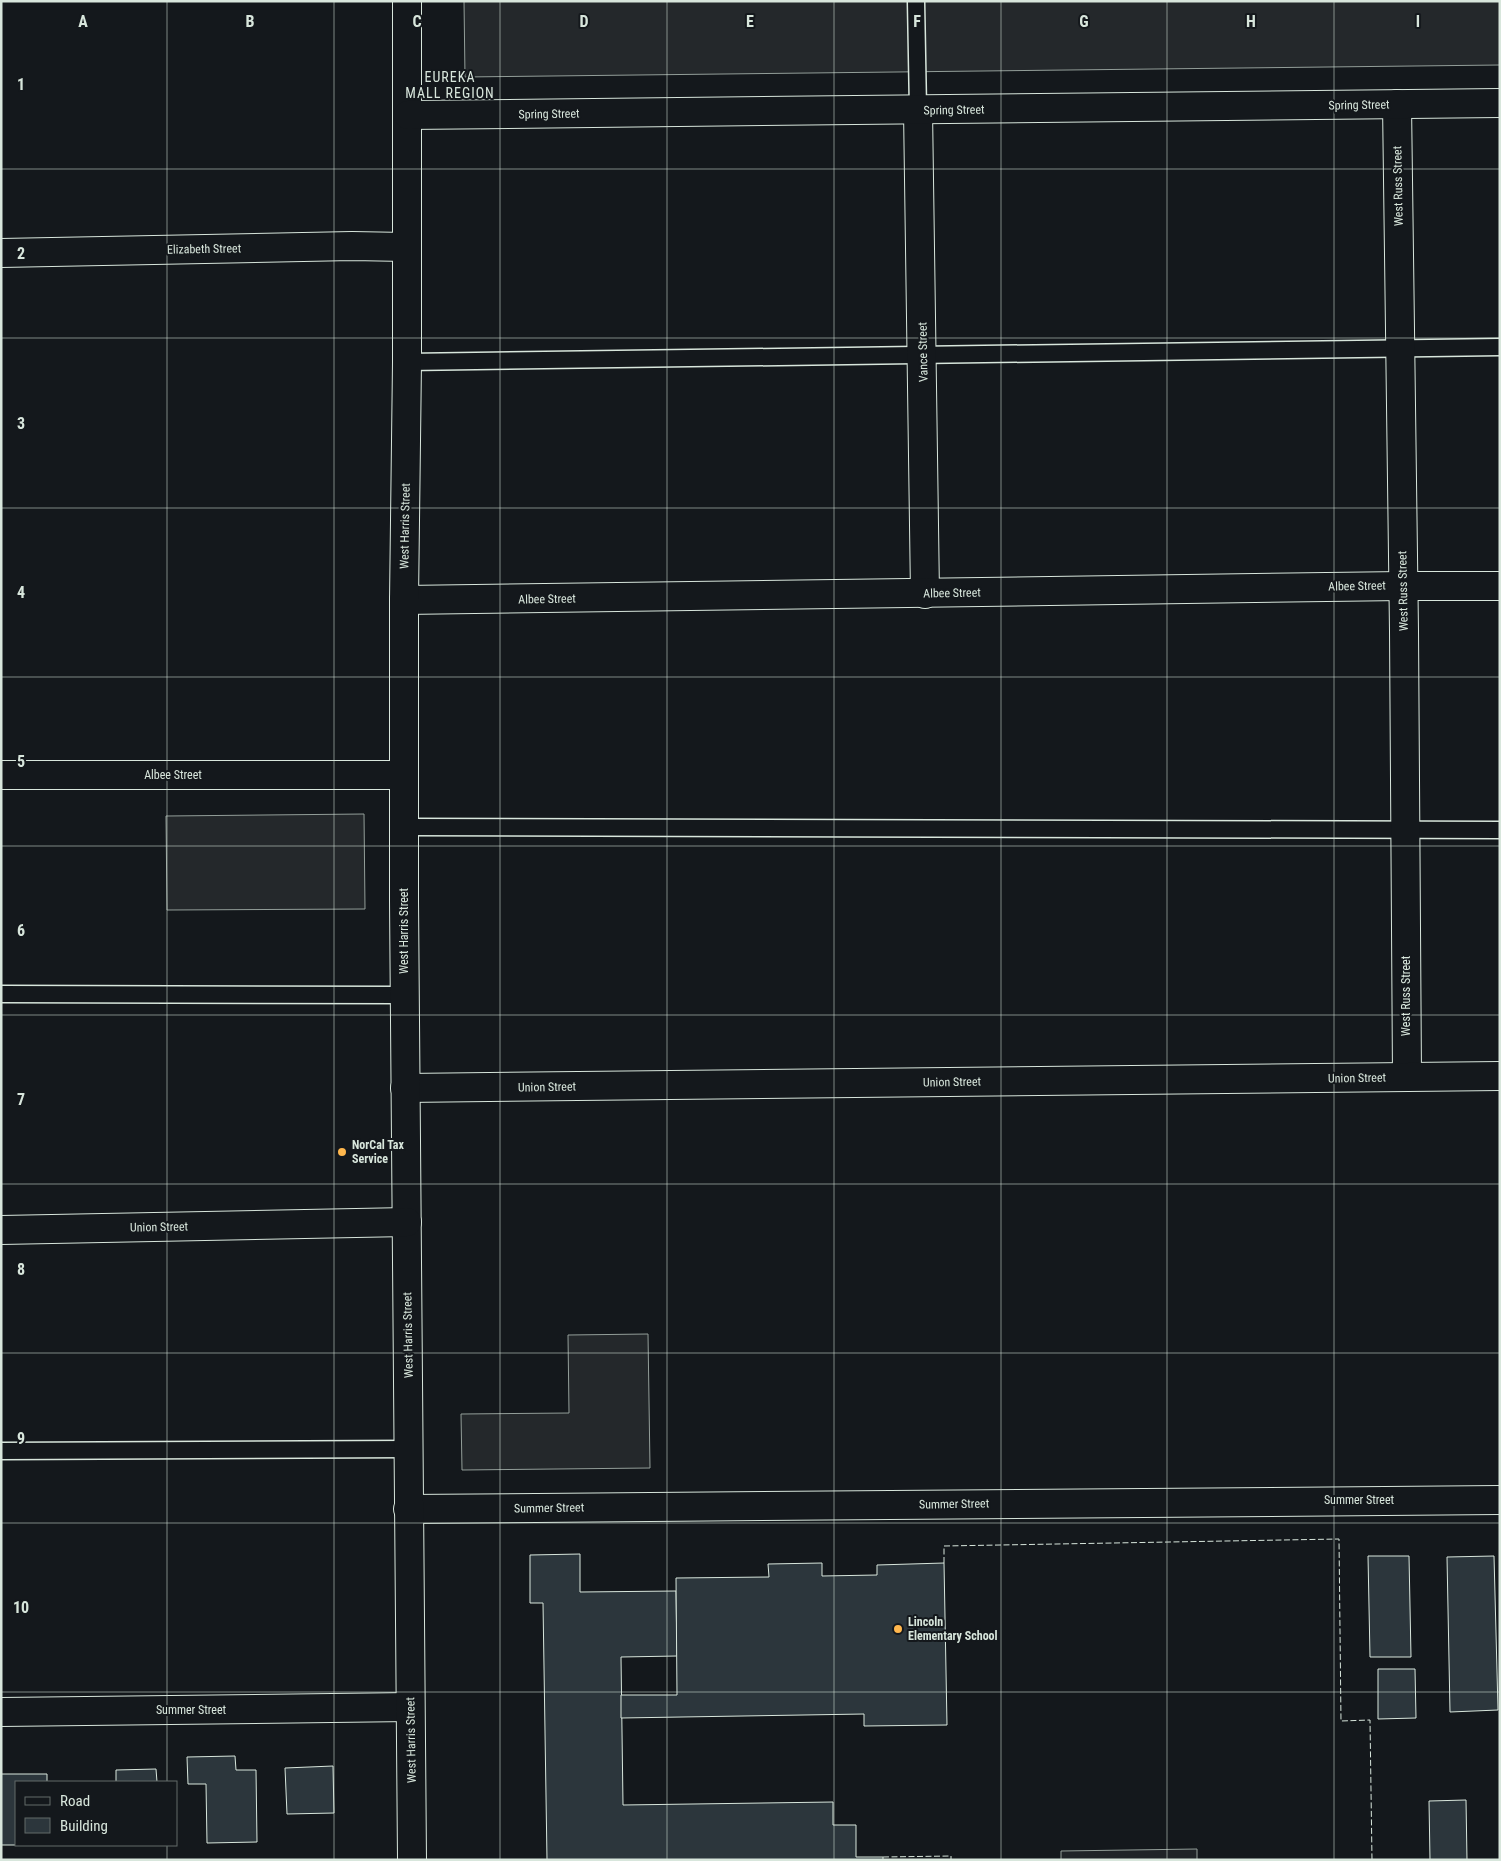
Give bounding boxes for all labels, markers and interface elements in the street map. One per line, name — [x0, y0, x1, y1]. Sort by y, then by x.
text: A — [78, 12, 88, 31]
text: B — [246, 12, 255, 31]
text: C — [412, 12, 422, 31]
text: D — [579, 12, 589, 31]
text: E — [746, 12, 754, 31]
text: F — [913, 12, 921, 31]
text: G — [1079, 12, 1089, 31]
text: H — [1246, 12, 1256, 31]
text: I — [1416, 12, 1420, 31]
district label: EUREKA MALL REGION — [405, 69, 495, 101]
text: 1 — [17, 75, 25, 94]
street label: Spring Street — [1328, 97, 1390, 113]
street label: Spring Street — [923, 102, 985, 118]
street label: Spring Street — [518, 106, 580, 122]
street label: West Russ Street — [1390, 145, 1406, 226]
street label: Elizabeth Street — [167, 241, 242, 257]
text: 2 — [17, 244, 25, 263]
street label: Vance Street — [915, 321, 931, 382]
text: 3 — [17, 414, 25, 433]
street label: West Harris Street — [397, 482, 413, 569]
street label: West Russ Street — [1395, 550, 1411, 631]
street label: Albee Street — [1328, 578, 1386, 594]
text: 4 — [17, 583, 25, 602]
street label: Albee Street — [923, 585, 981, 601]
street label: Albee Street — [518, 591, 576, 607]
text: 5 — [17, 752, 25, 771]
street label: Albee Street — [144, 768, 202, 782]
street label: West Harris Street — [397, 888, 411, 974]
text: 6 — [17, 921, 25, 940]
street label: West Russ Street — [1399, 955, 1413, 1036]
street label: Union Street — [1328, 1070, 1387, 1086]
street label: Union Street — [923, 1074, 982, 1090]
street label: Union Street — [518, 1079, 577, 1095]
text: 7 — [17, 1090, 25, 1109]
place label: NorCal Tax Service — [352, 1138, 404, 1166]
marker: NorCal Tax Service — [336, 1146, 348, 1158]
street label: Union Street — [130, 1219, 189, 1235]
text: 8 — [17, 1260, 25, 1279]
street label: West Harris Street — [400, 1291, 416, 1378]
text: 9 — [17, 1429, 25, 1448]
street label: Summer Street — [1324, 1493, 1395, 1507]
street label: Summer Street — [919, 1496, 990, 1512]
street label: Summer Street — [514, 1500, 585, 1516]
text: 10 — [13, 1598, 29, 1617]
place label: Lincoln Elementary School — [908, 1615, 998, 1643]
marker: Lincoln Elementary School — [892, 1623, 904, 1635]
street label: West Harris Street — [403, 1696, 419, 1783]
street label: Summer Street — [156, 1703, 227, 1717]
legend — [15, 1781, 178, 1846]
text: Road — [60, 1792, 90, 1810]
text: Building — [60, 1817, 108, 1835]

